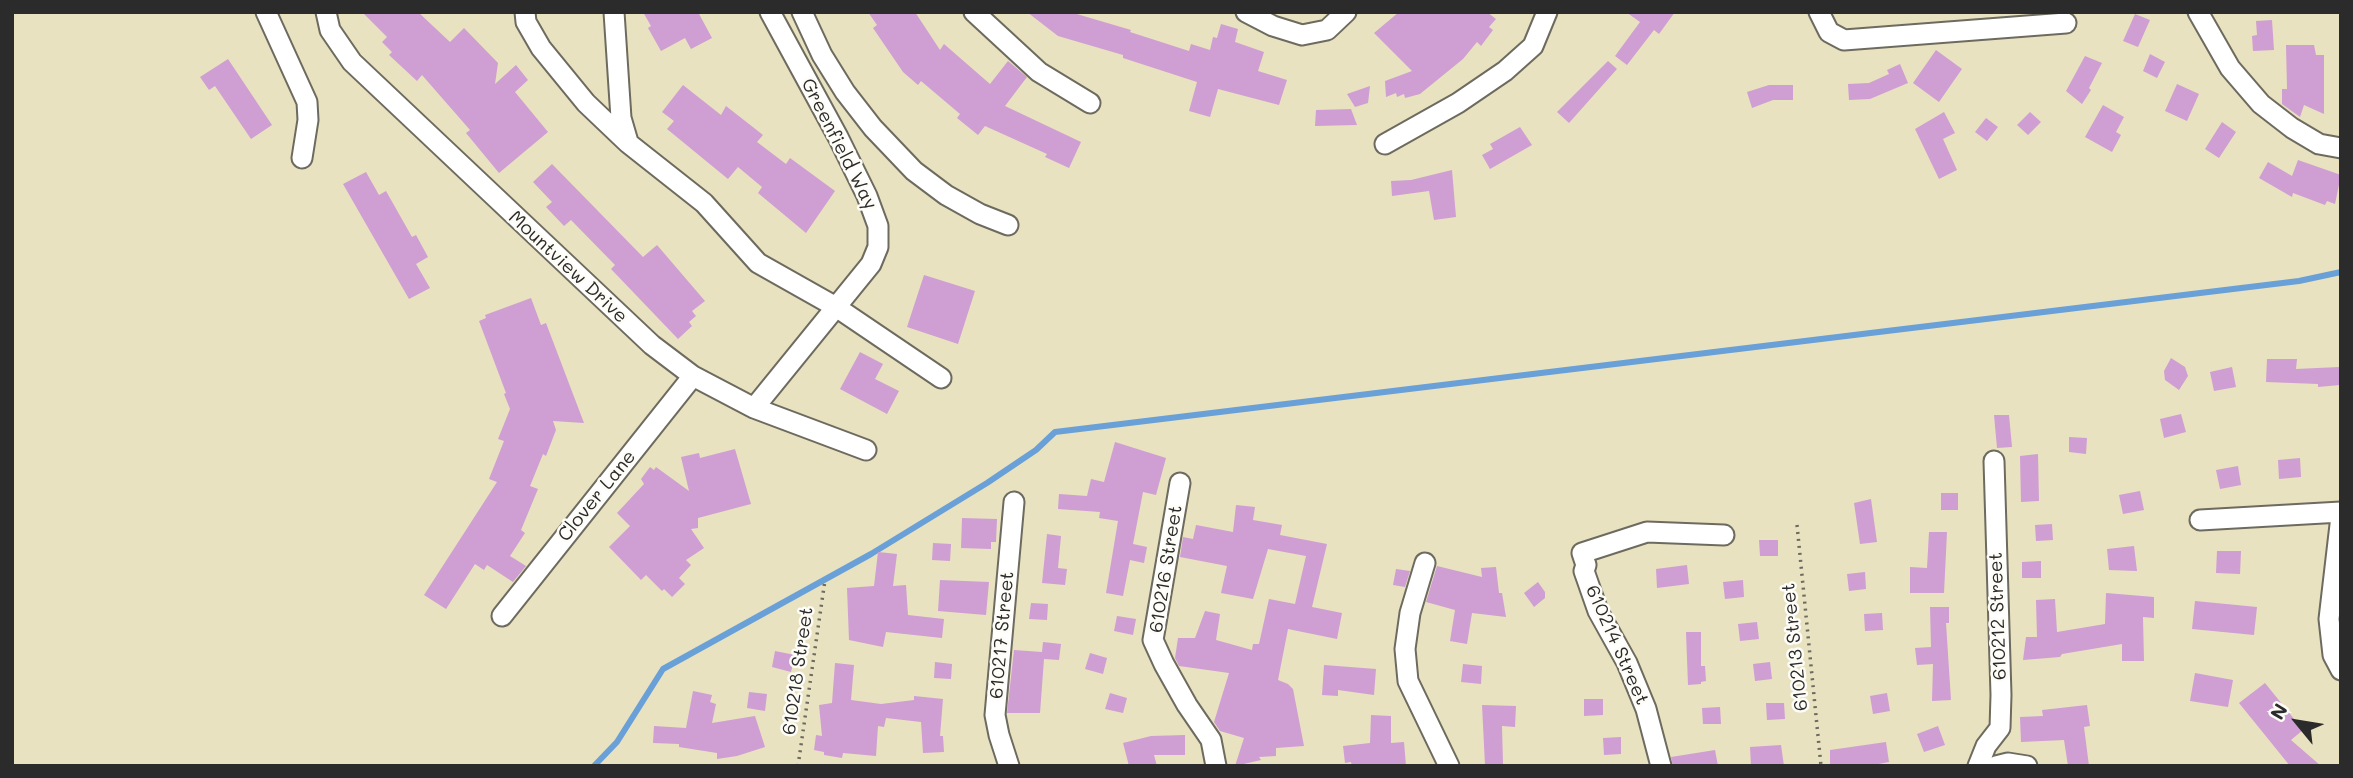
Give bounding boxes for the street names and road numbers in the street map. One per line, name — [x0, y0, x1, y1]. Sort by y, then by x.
street label: Greenfield Way — [796, 75, 882, 213]
street label: Mountview Drive — [504, 206, 632, 328]
street label: Clover Lane — [553, 446, 641, 546]
street label: 610216 Street — [1145, 504, 1187, 634]
street label: 610212 Street — [1984, 552, 2012, 680]
street label: 610217 Street — [985, 570, 1019, 700]
street label: 610214 Street — [1580, 582, 1654, 708]
street label: 610213 Street — [1777, 582, 1813, 712]
street label: 610218 Street — [778, 606, 818, 736]

